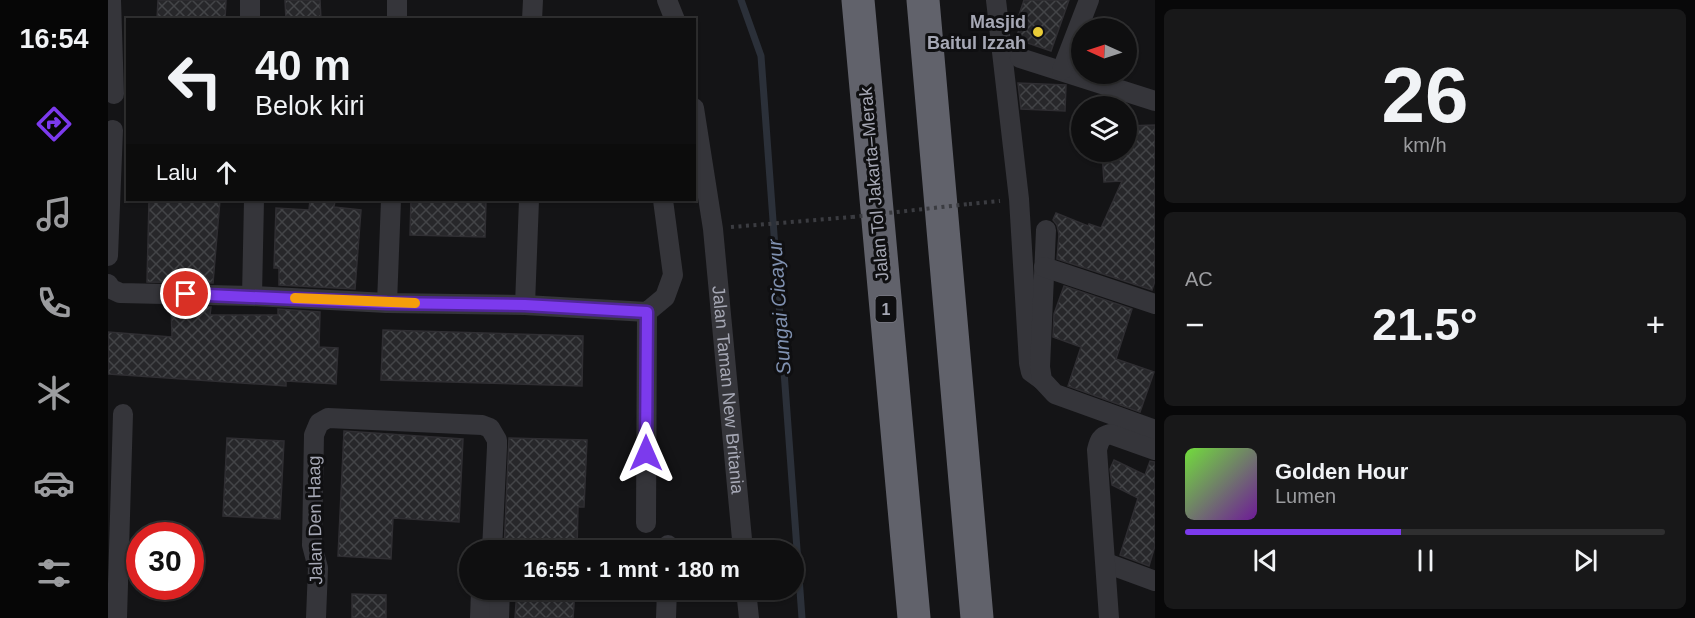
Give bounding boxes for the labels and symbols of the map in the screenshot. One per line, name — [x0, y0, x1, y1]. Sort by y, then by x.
place label: Masjid Baitul Izzah — [927, 12, 1026, 53]
north arrow — [1071, 18, 1137, 84]
marker: Masjid Baitul Izzah — [1031, 25, 1045, 39]
street label: Jalan Tol Jakarta–Merak — [855, 85, 892, 282]
water label: Sungai Cicayur — [763, 237, 795, 375]
pin — [160, 268, 211, 319]
street label: Jalan Taman New Britania — [708, 285, 748, 496]
road number: 1 — [876, 296, 896, 322]
position arrow — [614, 421, 678, 485]
street label: Jalan Den Haag — [304, 455, 326, 585]
speed limit sign: 30 — [126, 522, 204, 600]

